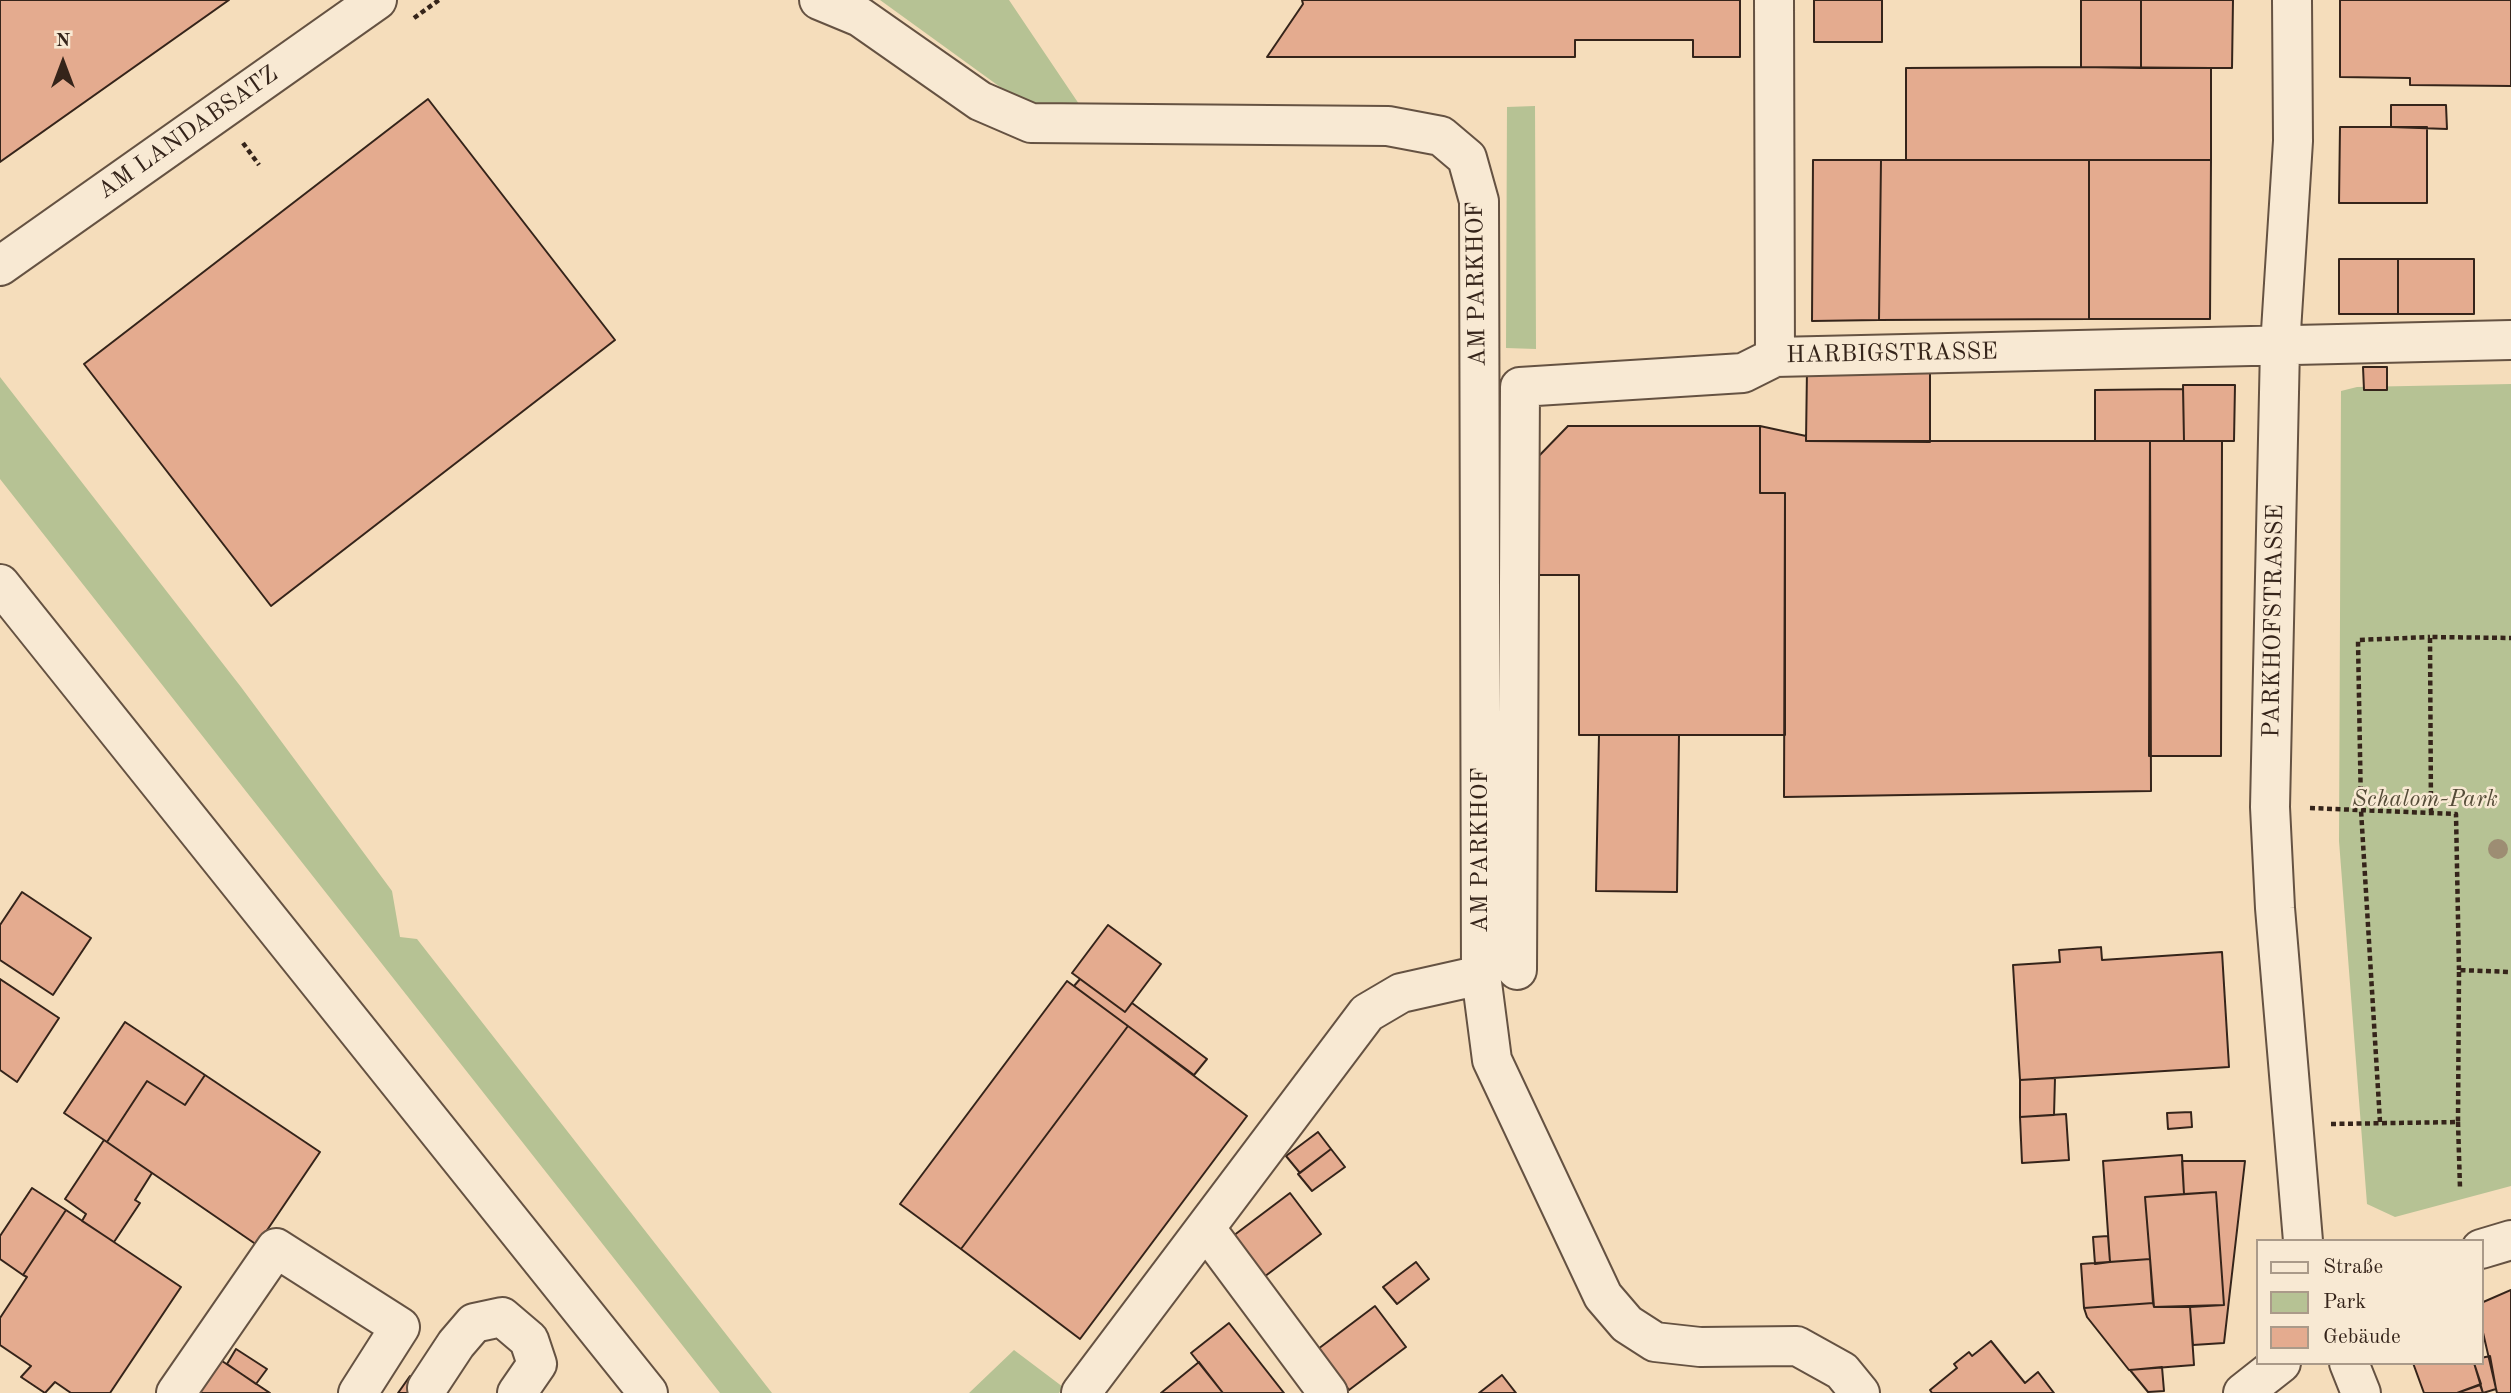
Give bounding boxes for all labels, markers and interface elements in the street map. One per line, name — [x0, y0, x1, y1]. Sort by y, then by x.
north arrow — [28, 28, 98, 98]
text: N — [56, 32, 70, 51]
street label: AM LANDABSATZ — [92, 60, 284, 206]
street label: AM PARKHOF — [1461, 201, 1493, 367]
street label: HARBIGSTRASSE — [1786, 338, 1998, 370]
street label: PARKHOFSTRASSE — [2258, 504, 2290, 738]
street label: AM PARKHOF — [1467, 767, 1495, 933]
park label: Schalom-Park — [2352, 786, 2498, 814]
legend — [2256, 1239, 2483, 1365]
text: Straße — [2323, 1257, 2383, 1278]
text: Park — [2323, 1292, 2366, 1313]
text: Gebäude — [2323, 1327, 2401, 1348]

